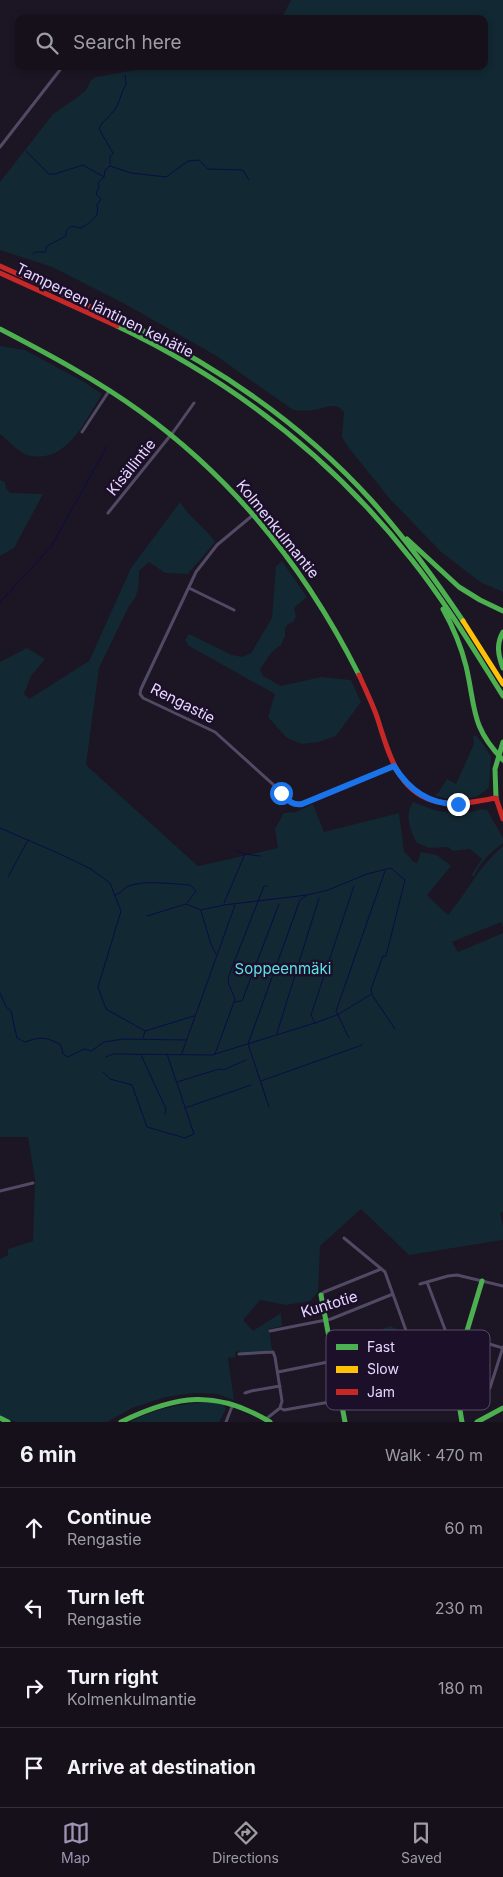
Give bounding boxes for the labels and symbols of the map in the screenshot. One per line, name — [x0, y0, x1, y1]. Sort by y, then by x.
street label: Tampereen läntinen kehätie — [13, 259, 197, 361]
street label: Kisällintie — [102, 435, 160, 499]
street label: Kolmenkulmantie — [232, 476, 324, 582]
street label: Rengastie — [148, 679, 218, 727]
route start — [270, 782, 293, 805]
route end — [447, 793, 470, 816]
park label: Soppeenmäki — [235, 959, 331, 978]
street label: Kuntotie — [298, 1286, 360, 1322]
legend — [326, 1330, 490, 1410]
text: Fast — [367, 1338, 395, 1355]
text: Slow — [367, 1360, 399, 1377]
text: Jam — [367, 1383, 395, 1400]

